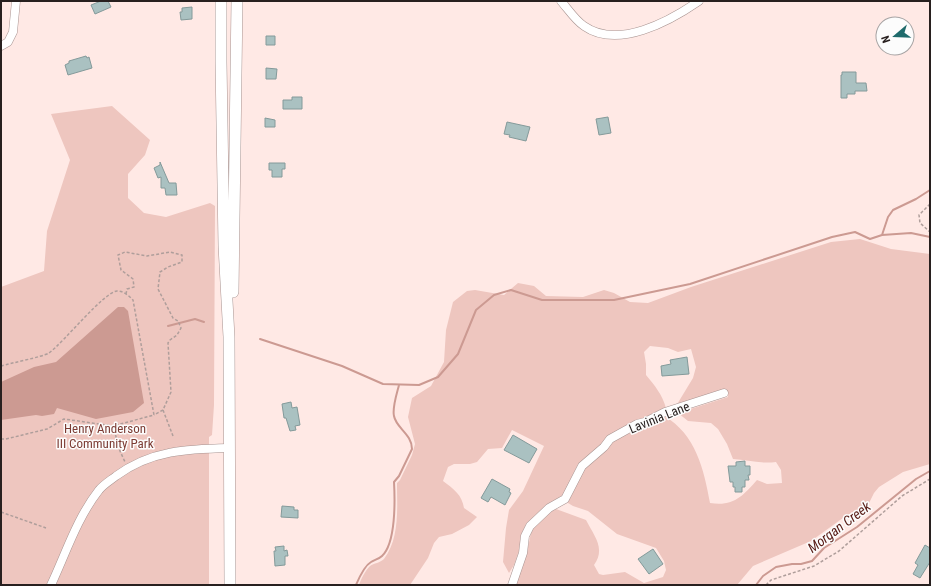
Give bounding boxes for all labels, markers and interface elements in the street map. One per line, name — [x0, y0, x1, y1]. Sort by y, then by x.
north arrow — [875, 16, 915, 56]
text: N — [879, 34, 893, 44]
street label: Lavinia Lane — [627, 398, 692, 436]
park label: Henry Anderson III Community Park — [56, 421, 154, 451]
water label: Morgan Creek — [804, 498, 874, 556]

